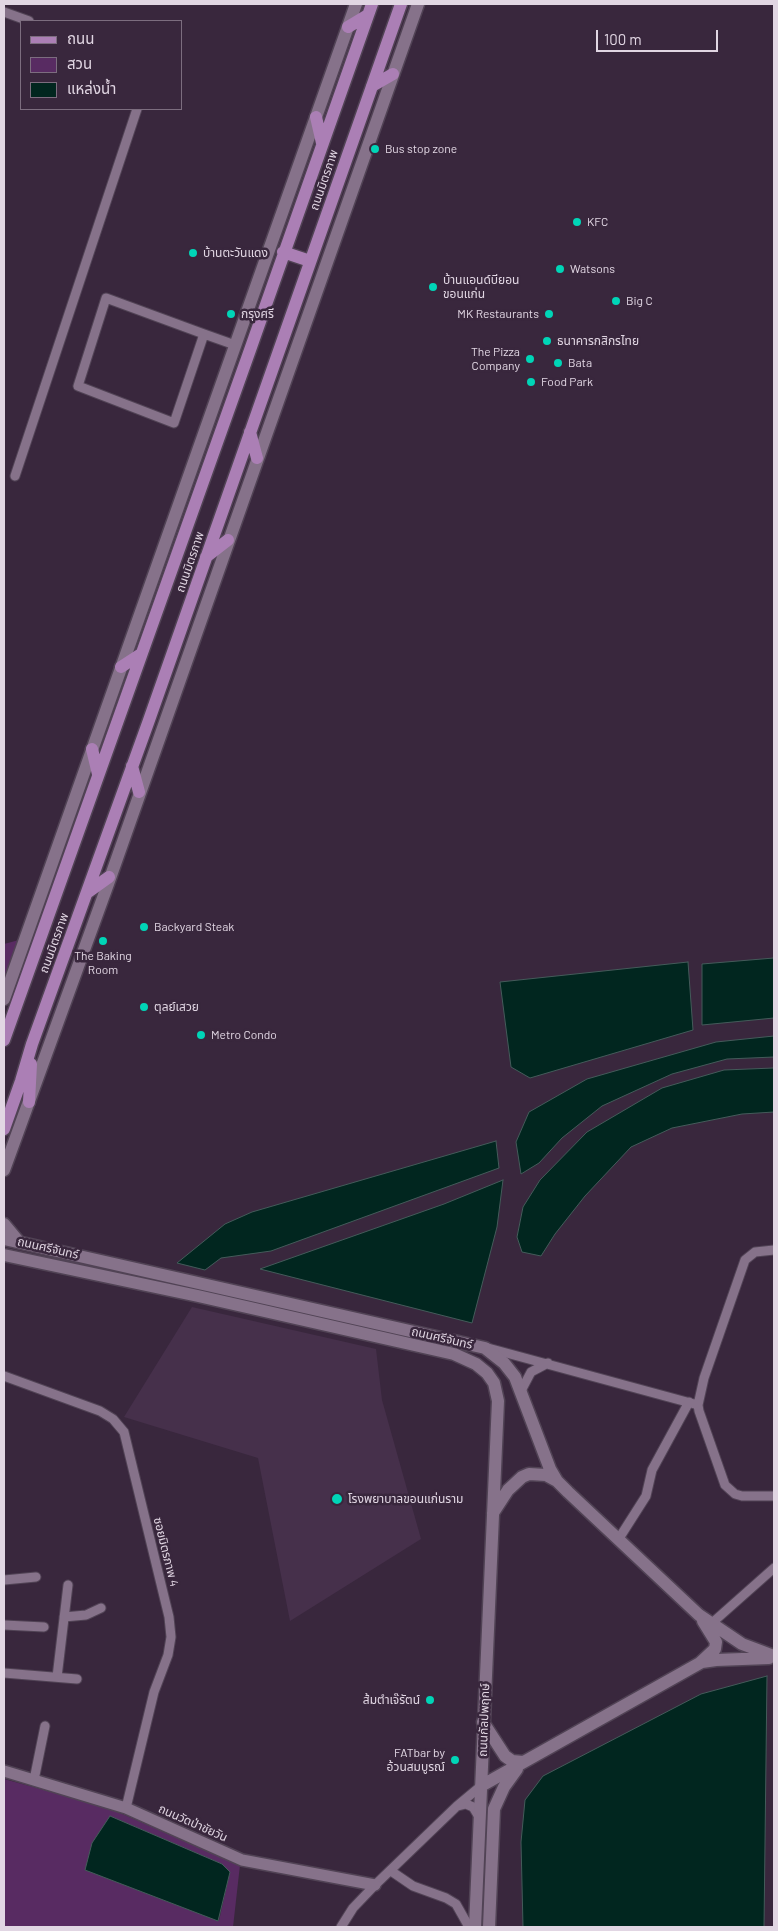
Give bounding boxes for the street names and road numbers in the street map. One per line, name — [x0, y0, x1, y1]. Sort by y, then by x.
street label: ถนนมิตรภาพ — [307, 148, 341, 212]
street label: ถนนมิตรภาพ — [173, 530, 207, 594]
street label: ถนนมิตรภาพ — [36, 911, 72, 975]
street label: ถนนศรีจันทร์ — [16, 1234, 80, 1262]
street label: ถนนศรีจันทร์ — [410, 1324, 474, 1352]
street label: ซอยมิตรภาพ 4 — [150, 1516, 182, 1588]
street label: ถนนกัลปพฤกษ์ — [476, 1683, 492, 1757]
street label: ถนนวัดป่าชัยวัน — [156, 1801, 230, 1845]

